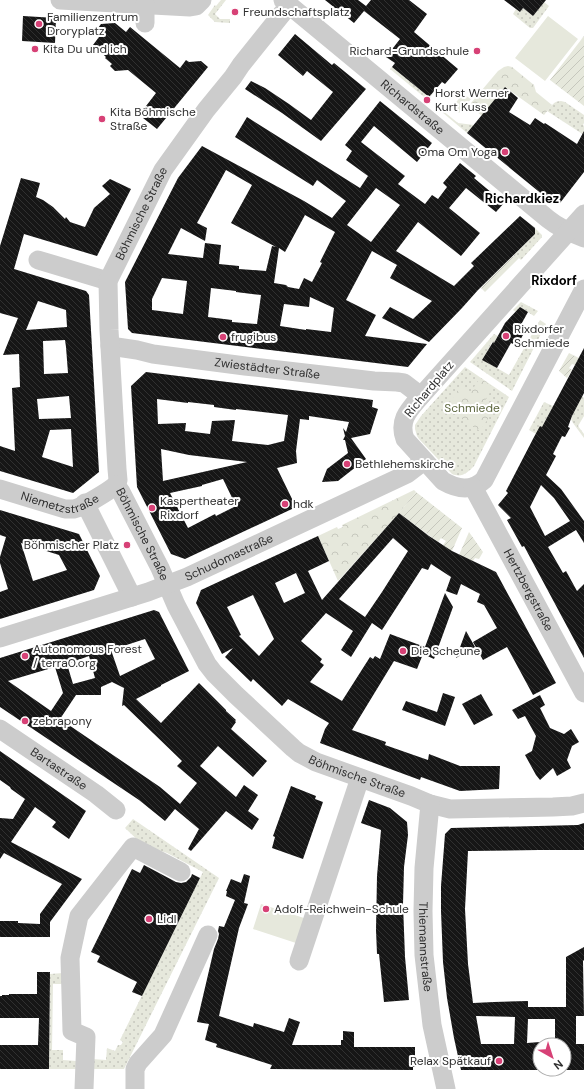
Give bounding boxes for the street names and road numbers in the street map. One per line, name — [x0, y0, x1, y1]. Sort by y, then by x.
street label: Richardstraße — [377, 76, 448, 138]
street label: Böhmische Straße — [112, 164, 171, 263]
street label: Zwiestädter Straße — [214, 354, 321, 383]
street label: Richardplatz — [401, 358, 457, 420]
street label: Böhmische Straße — [112, 485, 173, 583]
street label: Niemetzstraße — [19, 488, 102, 517]
street label: Schudomastraße — [182, 530, 276, 585]
street label: Hertzbergstraße — [500, 546, 557, 634]
street label: Bartastraße — [27, 744, 91, 794]
street label: Böhmische Straße — [306, 751, 408, 801]
street label: Thiemannstraße — [415, 901, 436, 993]

